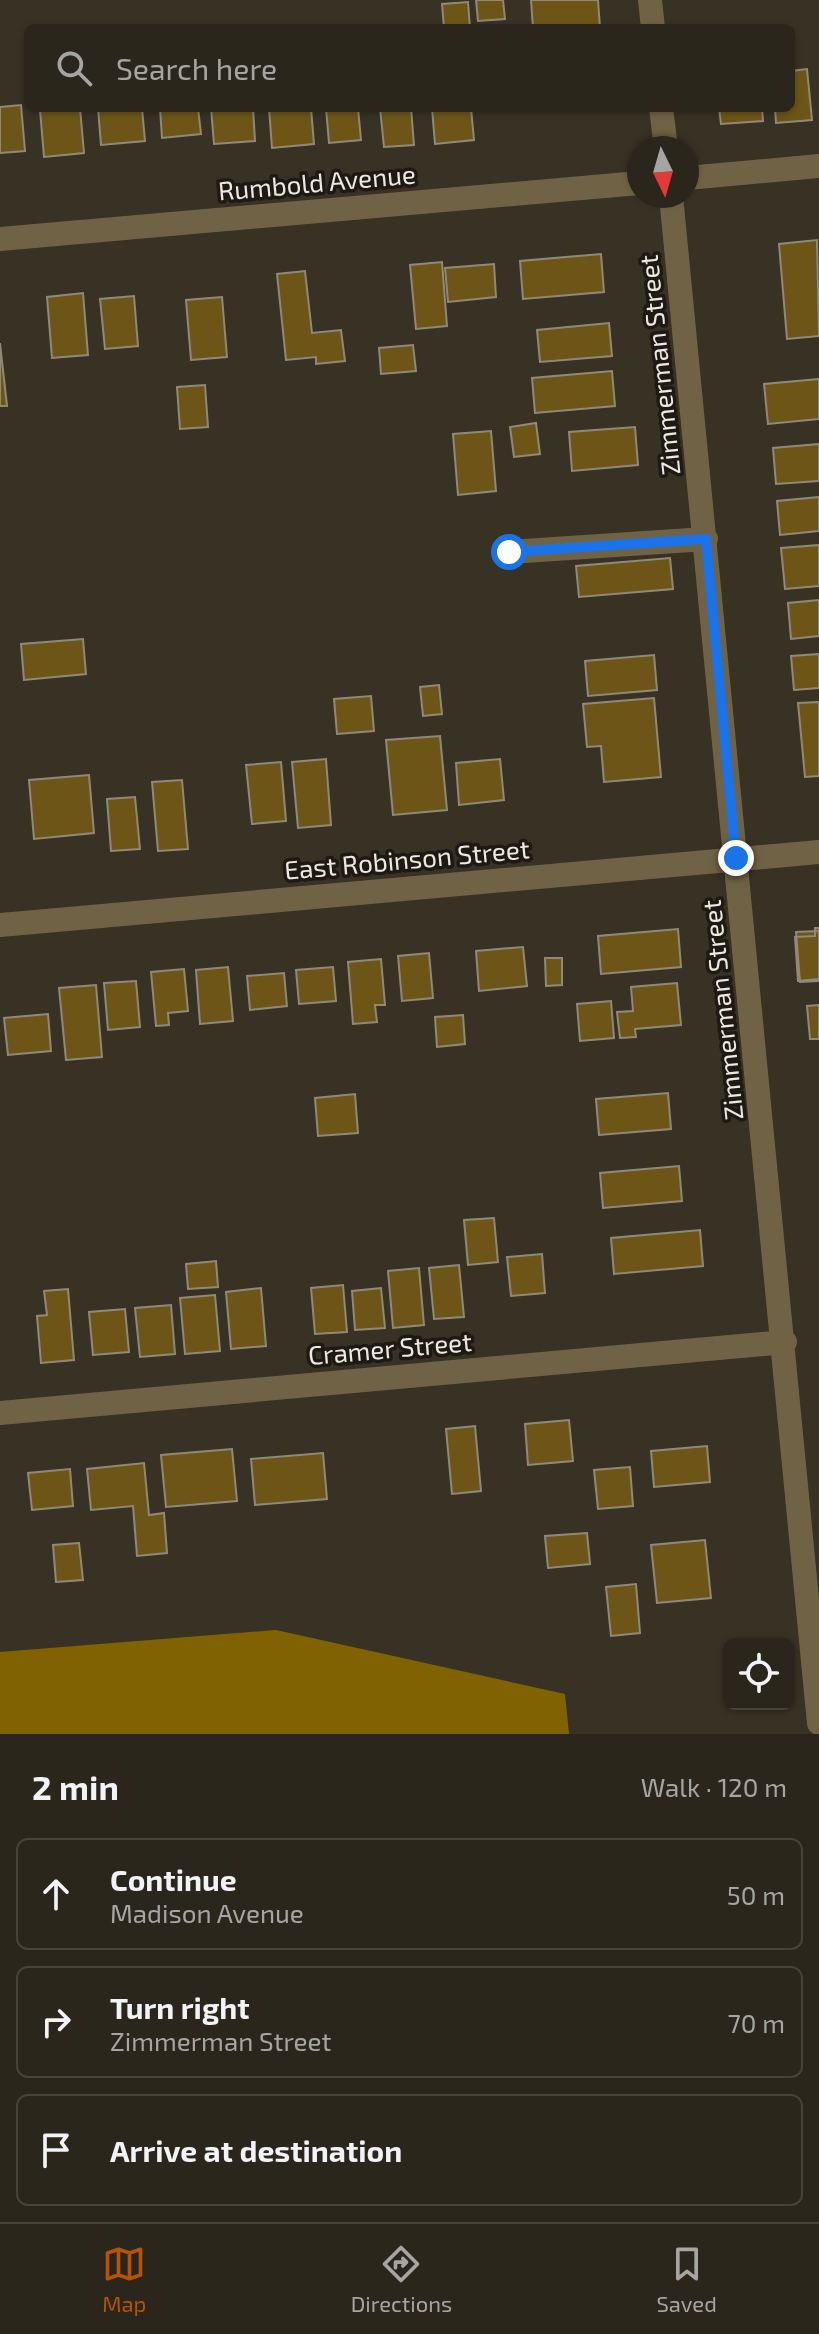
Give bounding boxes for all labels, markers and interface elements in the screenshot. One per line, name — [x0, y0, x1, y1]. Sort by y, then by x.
search box — [24, 24, 795, 112]
icon: search — [52, 46, 96, 90]
text: Search here — [116, 50, 277, 86]
north arrow — [627, 136, 699, 208]
street label: Rumbold Avenue — [217, 157, 417, 206]
street label: Zimmerman Street — [632, 253, 685, 477]
route start — [491, 534, 527, 570]
street label: East Robinson Street — [283, 832, 531, 885]
route end — [718, 840, 754, 876]
street label: Zimmerman Street — [695, 898, 748, 1122]
street label: Cramer Street — [307, 1325, 473, 1370]
map controls — [723, 1638, 795, 1710]
button: locate — [723, 1638, 795, 1710]
text: 2 min — [32, 1766, 119, 1807]
text: Walk · 120 m — [641, 1771, 787, 1802]
text: Continue — [110, 1861, 237, 1897]
icon: ahead — [34, 1872, 78, 1916]
text: 50 m — [727, 1879, 785, 1910]
text: Madison Avenue — [110, 1897, 304, 1928]
text: Turn right — [110, 1989, 250, 2025]
icon: right — [34, 2000, 78, 2044]
text: 70 m — [727, 2007, 785, 2038]
text: Zimmerman Street — [110, 2025, 331, 2056]
icon: arrive — [34, 2128, 78, 2172]
text: Arrive at destination — [110, 2132, 402, 2168]
tab: Map — [102, 2242, 146, 2316]
tab: Directions — [351, 2242, 452, 2316]
tab: Saved — [656, 2242, 717, 2316]

